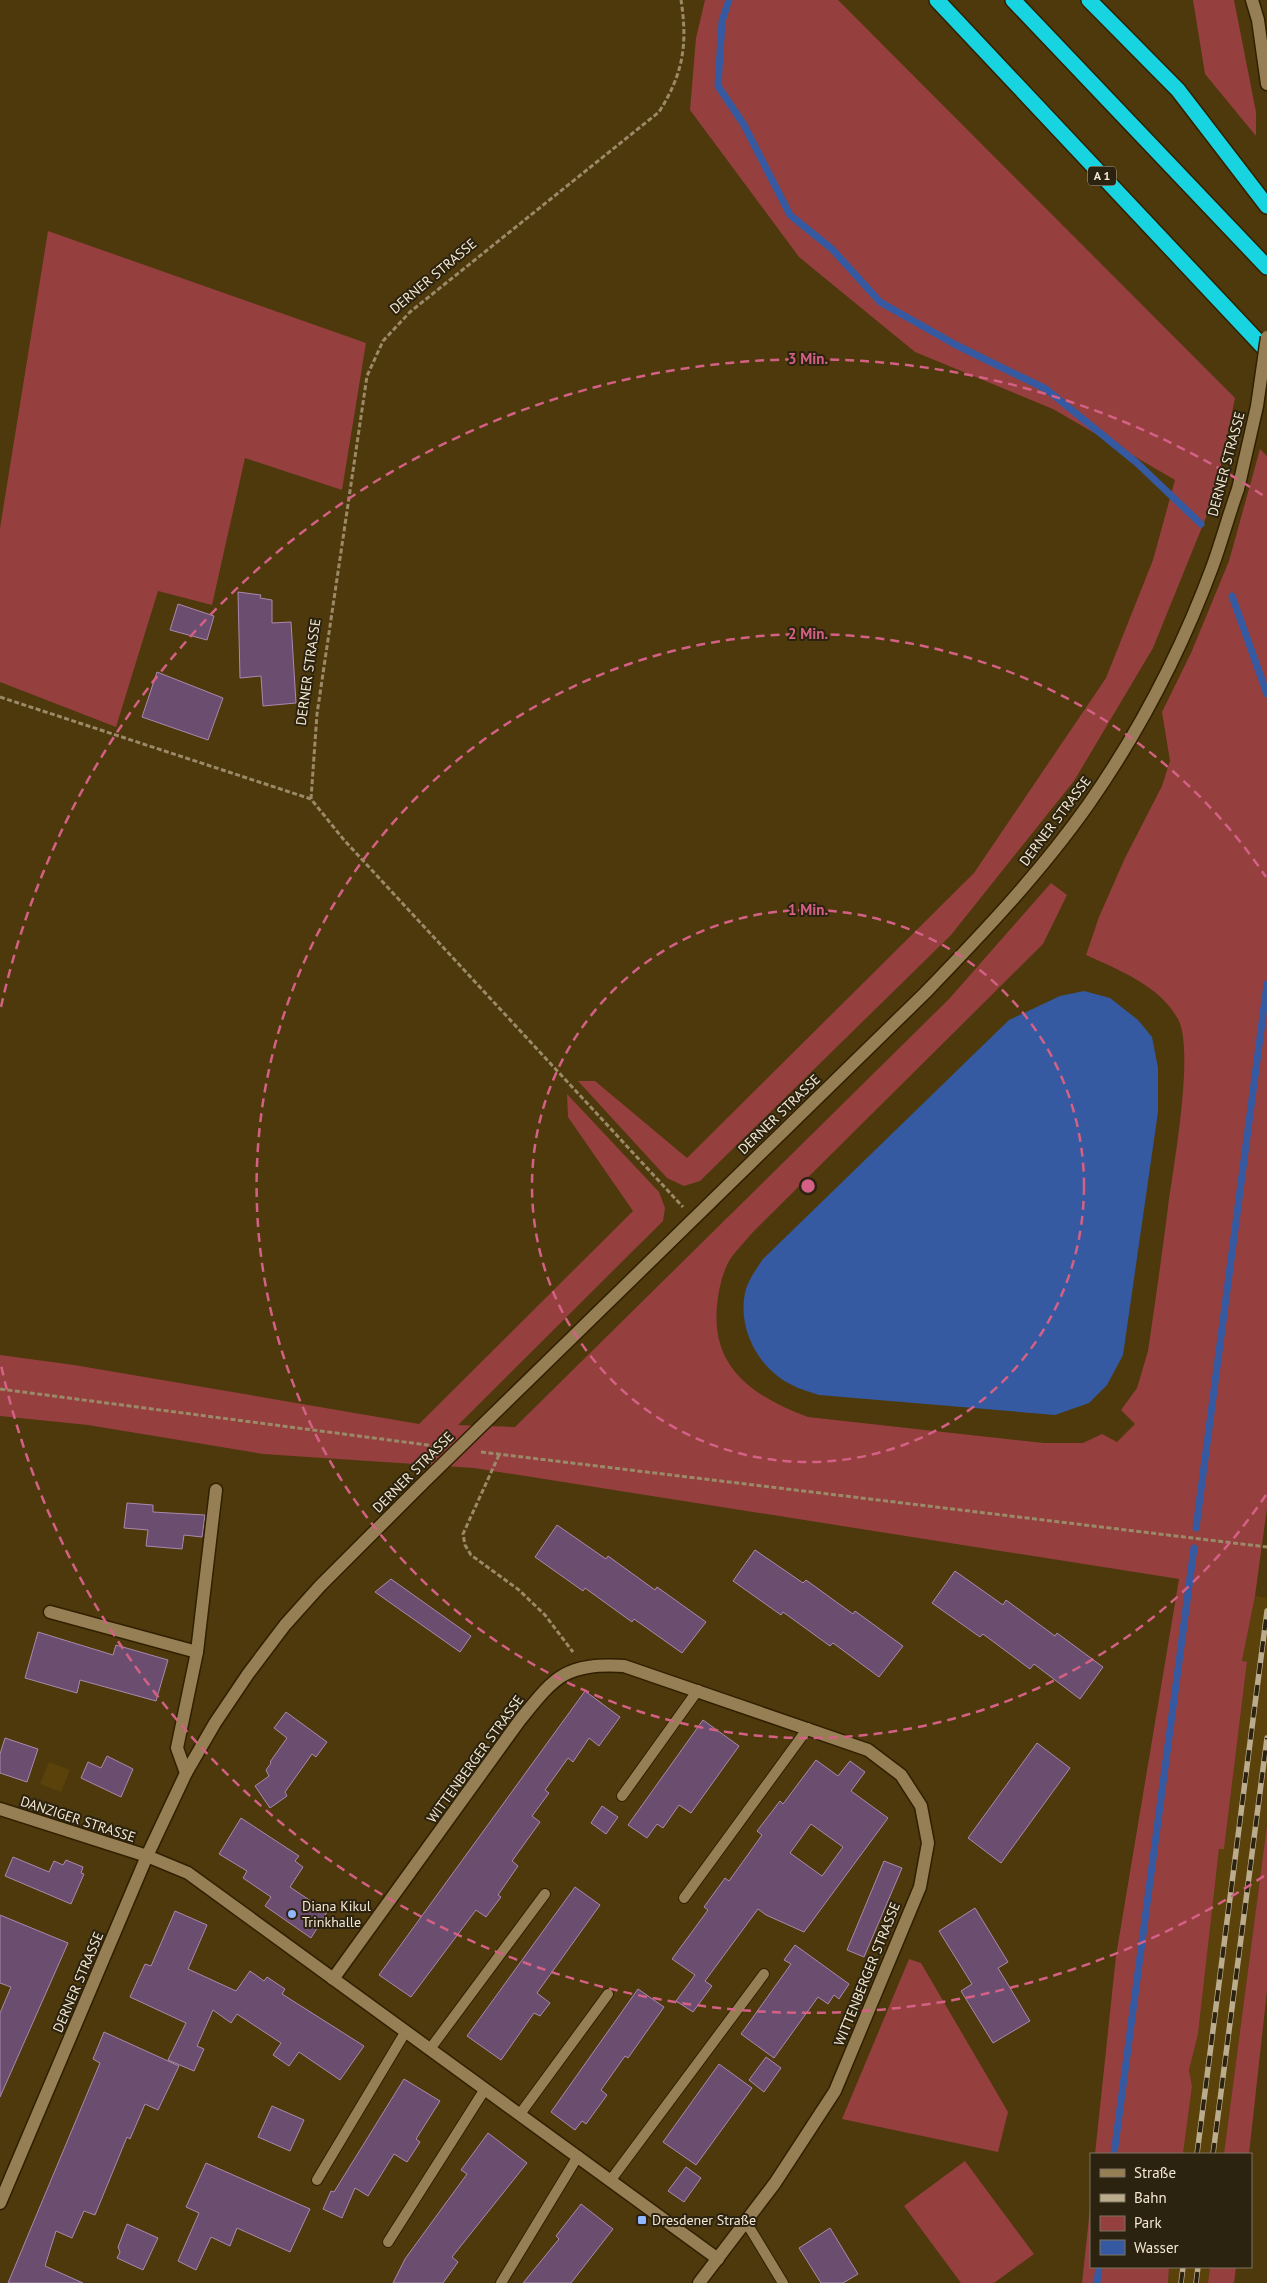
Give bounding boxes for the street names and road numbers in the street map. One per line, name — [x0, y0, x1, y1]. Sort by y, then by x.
road number: A 1 — [1088, 167, 1116, 186]
street label: DERNER STRASSE — [386, 234, 480, 318]
street label: DERNER STRASSE — [1203, 410, 1249, 518]
street label: DERNER STRASSE — [292, 617, 324, 727]
street label: DERNER STRASSE — [1015, 773, 1095, 869]
street label: DERNER STRASSE — [734, 1070, 824, 1158]
street label: DERNER STRASSE — [369, 1428, 457, 1516]
street label: WITTENBERGER STRASSE — [423, 1692, 527, 1826]
street label: DANZIGER STRASSE — [18, 1792, 138, 1846]
street label: WITTENBERGER STRASSE — [830, 1899, 904, 2049]
street label: DERNER STRASSE — [49, 1929, 107, 2035]

